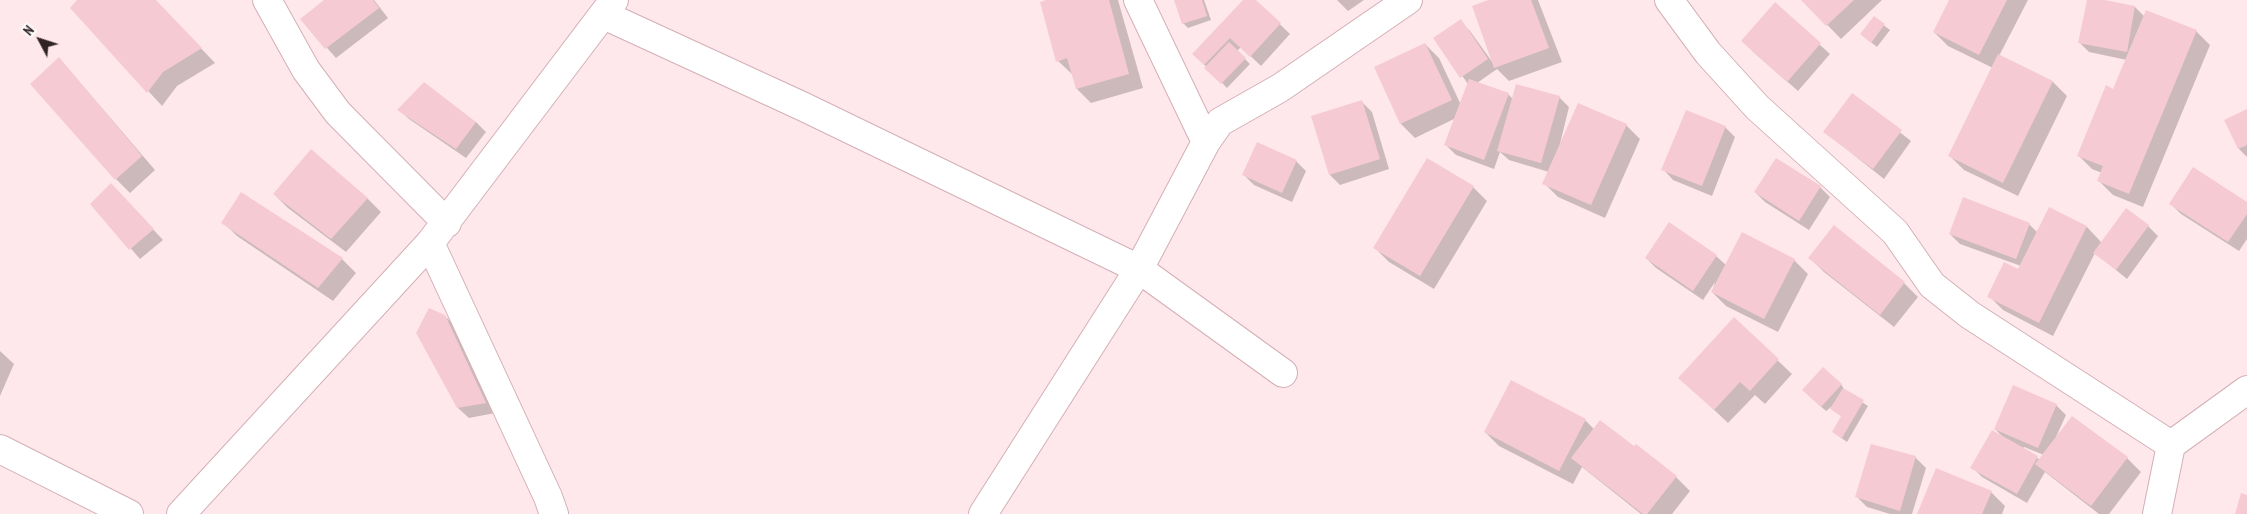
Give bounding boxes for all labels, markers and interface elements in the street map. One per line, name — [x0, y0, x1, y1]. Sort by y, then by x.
north arrow — [15, 15, 65, 65]
text: N — [19, 22, 38, 39]

